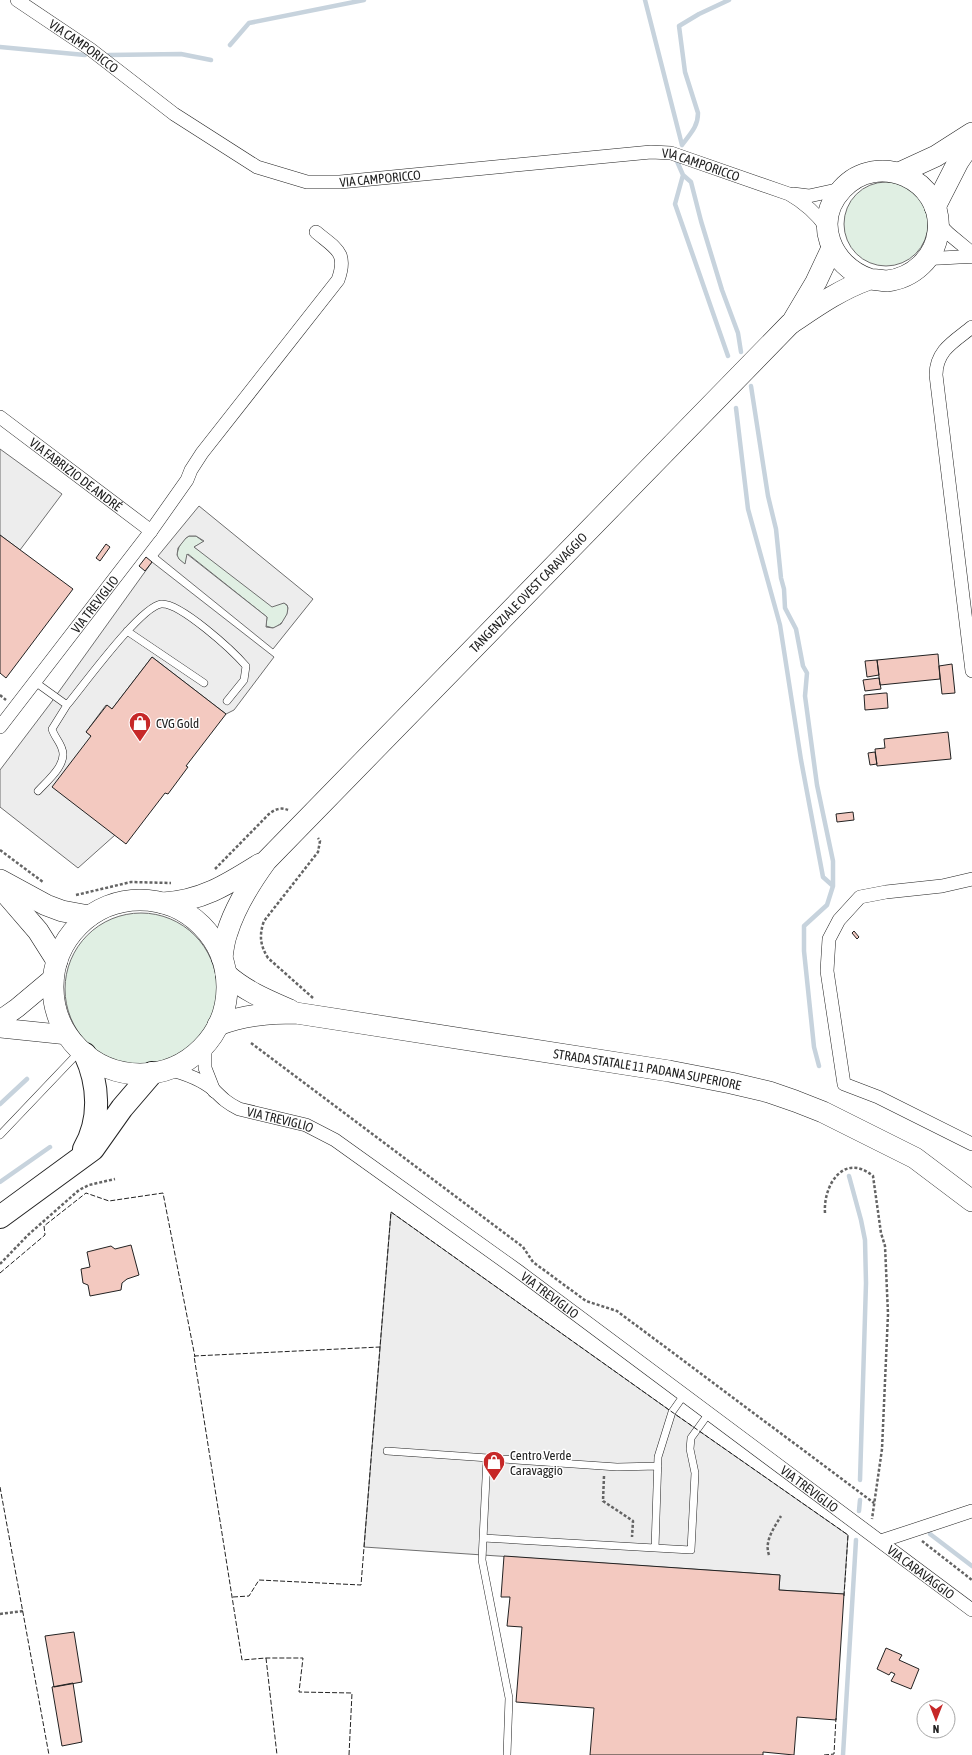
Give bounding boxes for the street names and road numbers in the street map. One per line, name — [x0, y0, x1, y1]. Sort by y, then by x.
street label: VIA CAMPORICCO — [46, 16, 122, 76]
street label: VIA CAMPORICCO — [662, 145, 742, 184]
street label: VIA CAMPORICCO — [339, 167, 422, 190]
street label: VIA FABRIZIO DE ANDRÉ — [27, 435, 125, 514]
street label: TANGENZIALE OVEST CARAVAGGIO — [466, 529, 590, 656]
street label: VIA TREVIGLIO — [68, 572, 122, 636]
street label: STRADA STATALE 11 PADANA SUPERIORE — [552, 1046, 743, 1093]
street label: VIA TREVIGLIO — [245, 1104, 317, 1135]
street label: VIA TREVIGLIO — [518, 1268, 582, 1322]
street label: VIA TREVIGLIO — [778, 1462, 842, 1515]
street label: VIA CARAVAGGIO — [884, 1542, 958, 1602]

